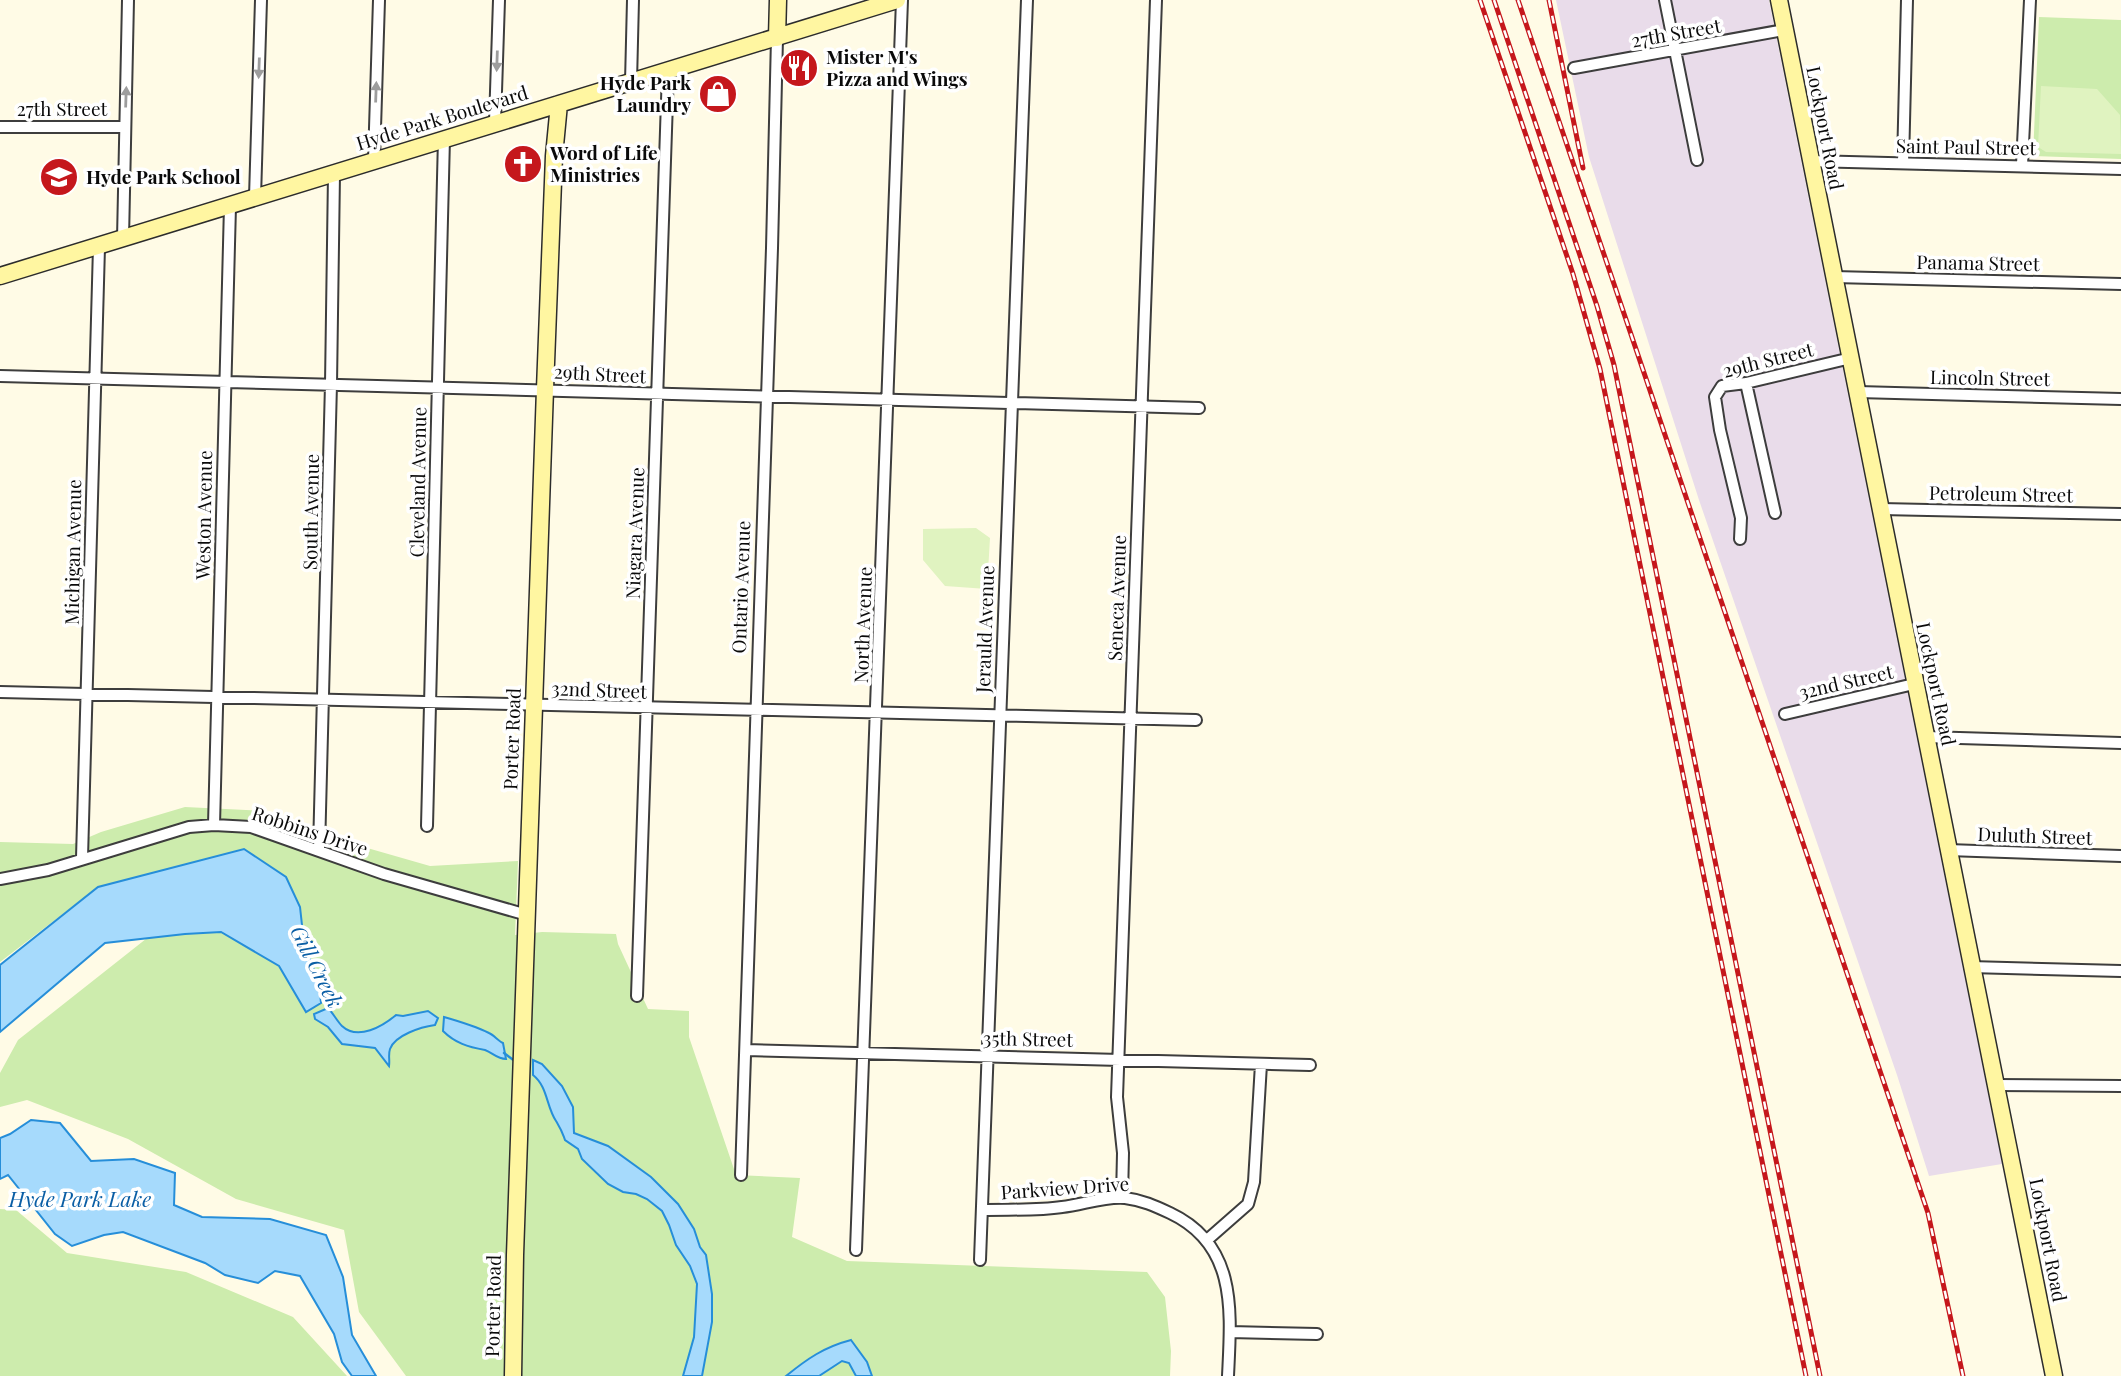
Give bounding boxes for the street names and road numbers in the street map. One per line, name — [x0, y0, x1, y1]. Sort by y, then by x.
street label: 27th Street — [1629, 11, 1723, 53]
street label: Lockport Road — [1801, 64, 1851, 192]
street label: Hyde Park Boulevard — [353, 79, 531, 156]
street label: 27th Street — [17, 95, 107, 121]
street label: Saint Paul Street — [1896, 132, 2037, 160]
street label: Panama Street — [1916, 248, 2040, 276]
street label: 29th Street — [1720, 335, 1816, 383]
street label: 29th Street — [553, 358, 647, 388]
street label: Lincoln Street — [1930, 363, 2051, 391]
street label: Cleveland Avenue — [403, 406, 431, 558]
street label: Weston Avenue — [189, 450, 217, 581]
street label: South Avenue — [296, 454, 324, 570]
street label: Niagara Avenue — [619, 467, 649, 599]
street label: Michigan Avenue — [58, 479, 86, 625]
street label: Petroleum Street — [1929, 479, 2074, 507]
street label: Ontario Avenue — [725, 520, 755, 654]
street label: Seneca Avenue — [1101, 535, 1131, 661]
street label: Jerauld Avenue — [969, 565, 999, 694]
street label: North Avenue — [847, 566, 877, 684]
street label: Lockport Road — [1911, 620, 1963, 748]
street label: 32nd Street — [1796, 658, 1896, 704]
street label: 32nd Street — [551, 674, 648, 704]
street label: Porter Road — [496, 687, 526, 790]
street label: Robbins Drive — [249, 799, 372, 861]
street label: Duluth Street — [1977, 820, 2093, 850]
street label: 35th Street — [983, 1024, 1074, 1052]
street label: Parkview Drive — [1000, 1170, 1130, 1204]
street label: Lockport Road — [2024, 1176, 2074, 1304]
street label: Porter Road — [478, 1255, 506, 1357]

